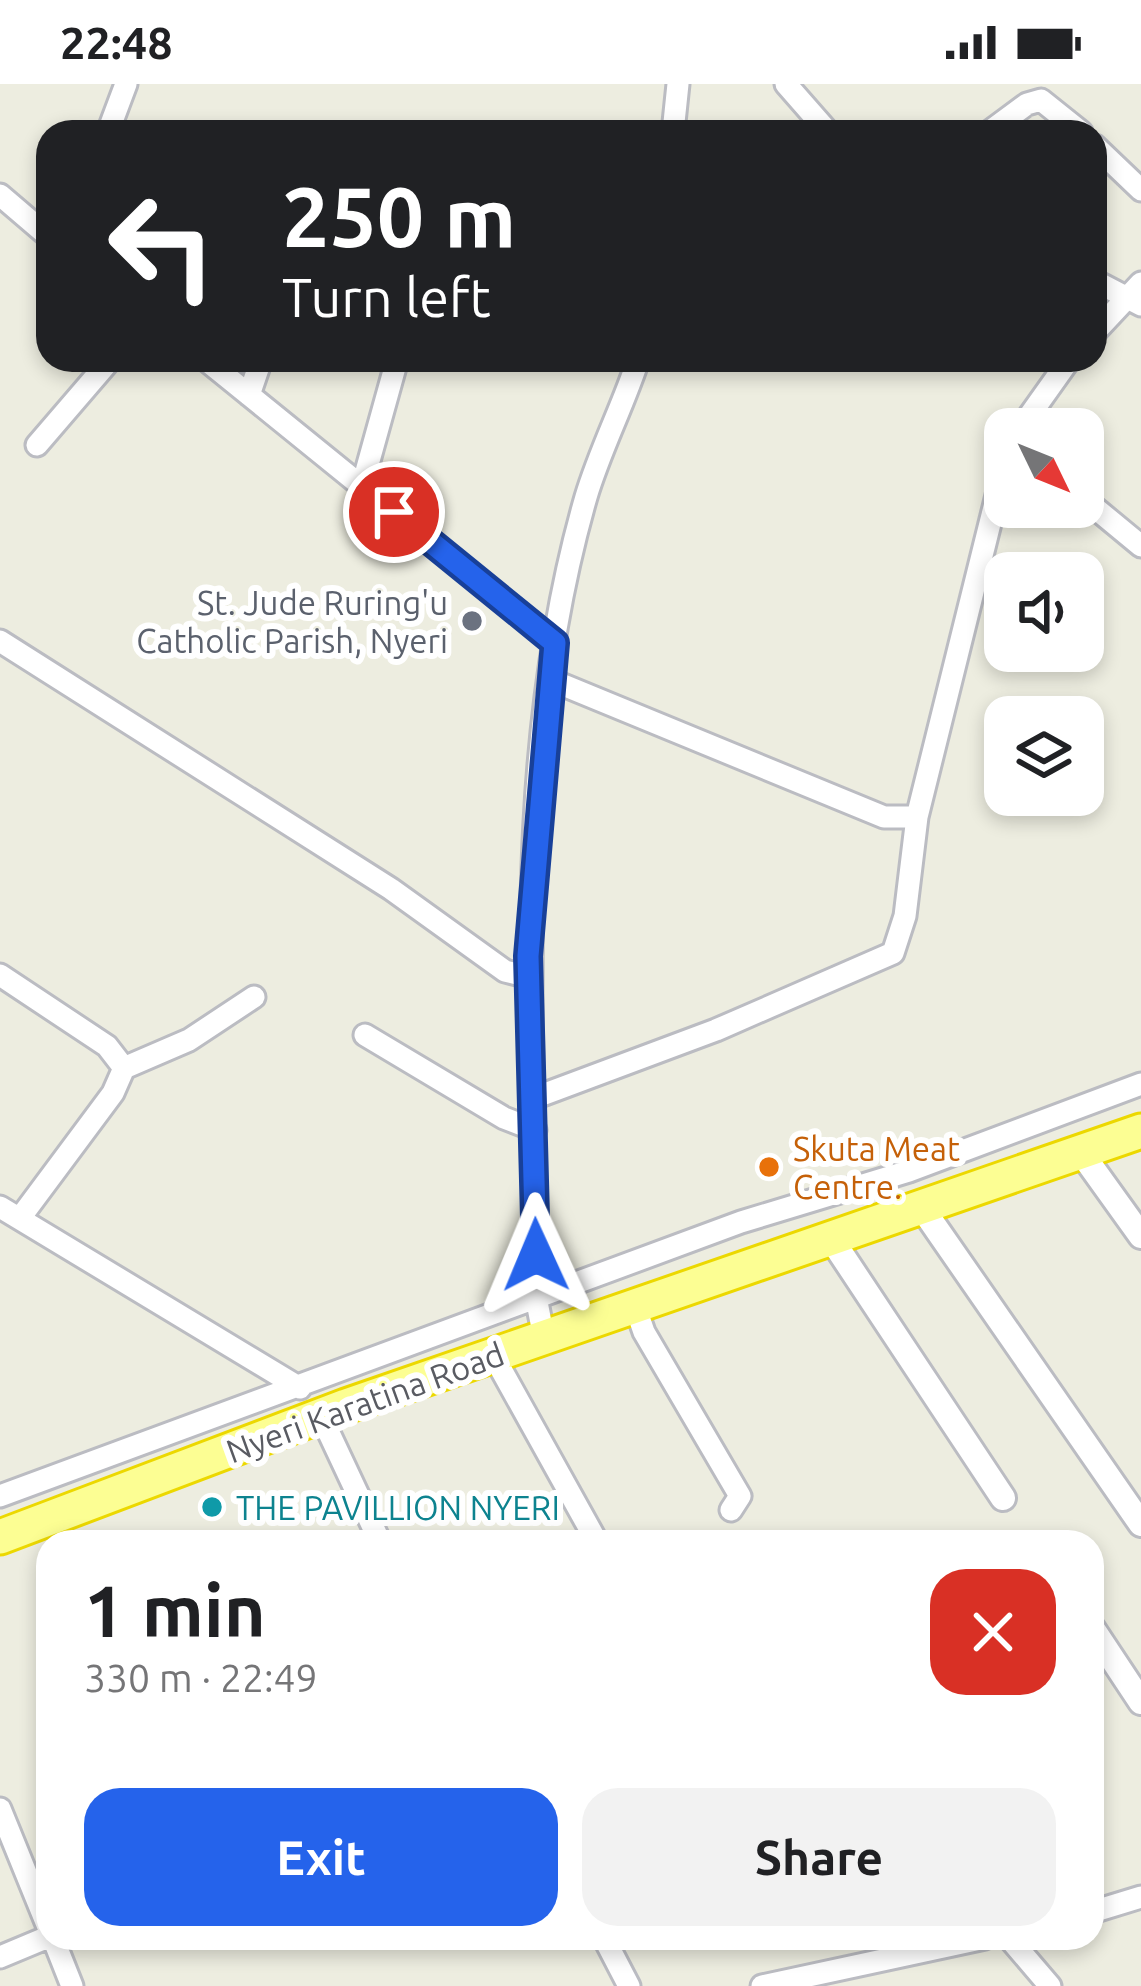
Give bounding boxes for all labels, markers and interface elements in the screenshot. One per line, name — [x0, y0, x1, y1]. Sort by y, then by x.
text: 22:48 — [60, 17, 173, 68]
icon: left — [84, 168, 240, 324]
text: 250 m — [282, 169, 516, 263]
text: Turn left — [282, 267, 491, 327]
north arrow — [984, 408, 1104, 528]
map controls — [984, 408, 1104, 816]
pin — [343, 461, 445, 563]
icon: arrive — [361, 479, 427, 545]
button: sound — [984, 552, 1104, 672]
place label: St. Jude Ruring'u Catholic Parish, Nyeri — [136, 584, 448, 659]
marker: St. Jude Ruring'u Catholic Parish, Nyeri — [459, 608, 485, 634]
button: layers — [984, 696, 1104, 816]
place label: Skuta Meat Centre. — [793, 1130, 960, 1205]
marker: Skuta Meat Centre. — [756, 1154, 782, 1180]
position arrow — [473, 1192, 599, 1318]
street label: Nyeri Karatina Road — [221, 1335, 509, 1469]
place label: THE PAVILLION NYERI — [236, 1489, 560, 1526]
marker: THE PAVILLION NYERI — [199, 1494, 225, 1520]
button: close — [930, 1569, 1056, 1695]
text: 1 min — [84, 1570, 266, 1651]
text: 330 m · 22:49 — [84, 1656, 318, 1699]
button: Exit — [84, 1788, 558, 1926]
button: Share — [582, 1788, 1056, 1926]

